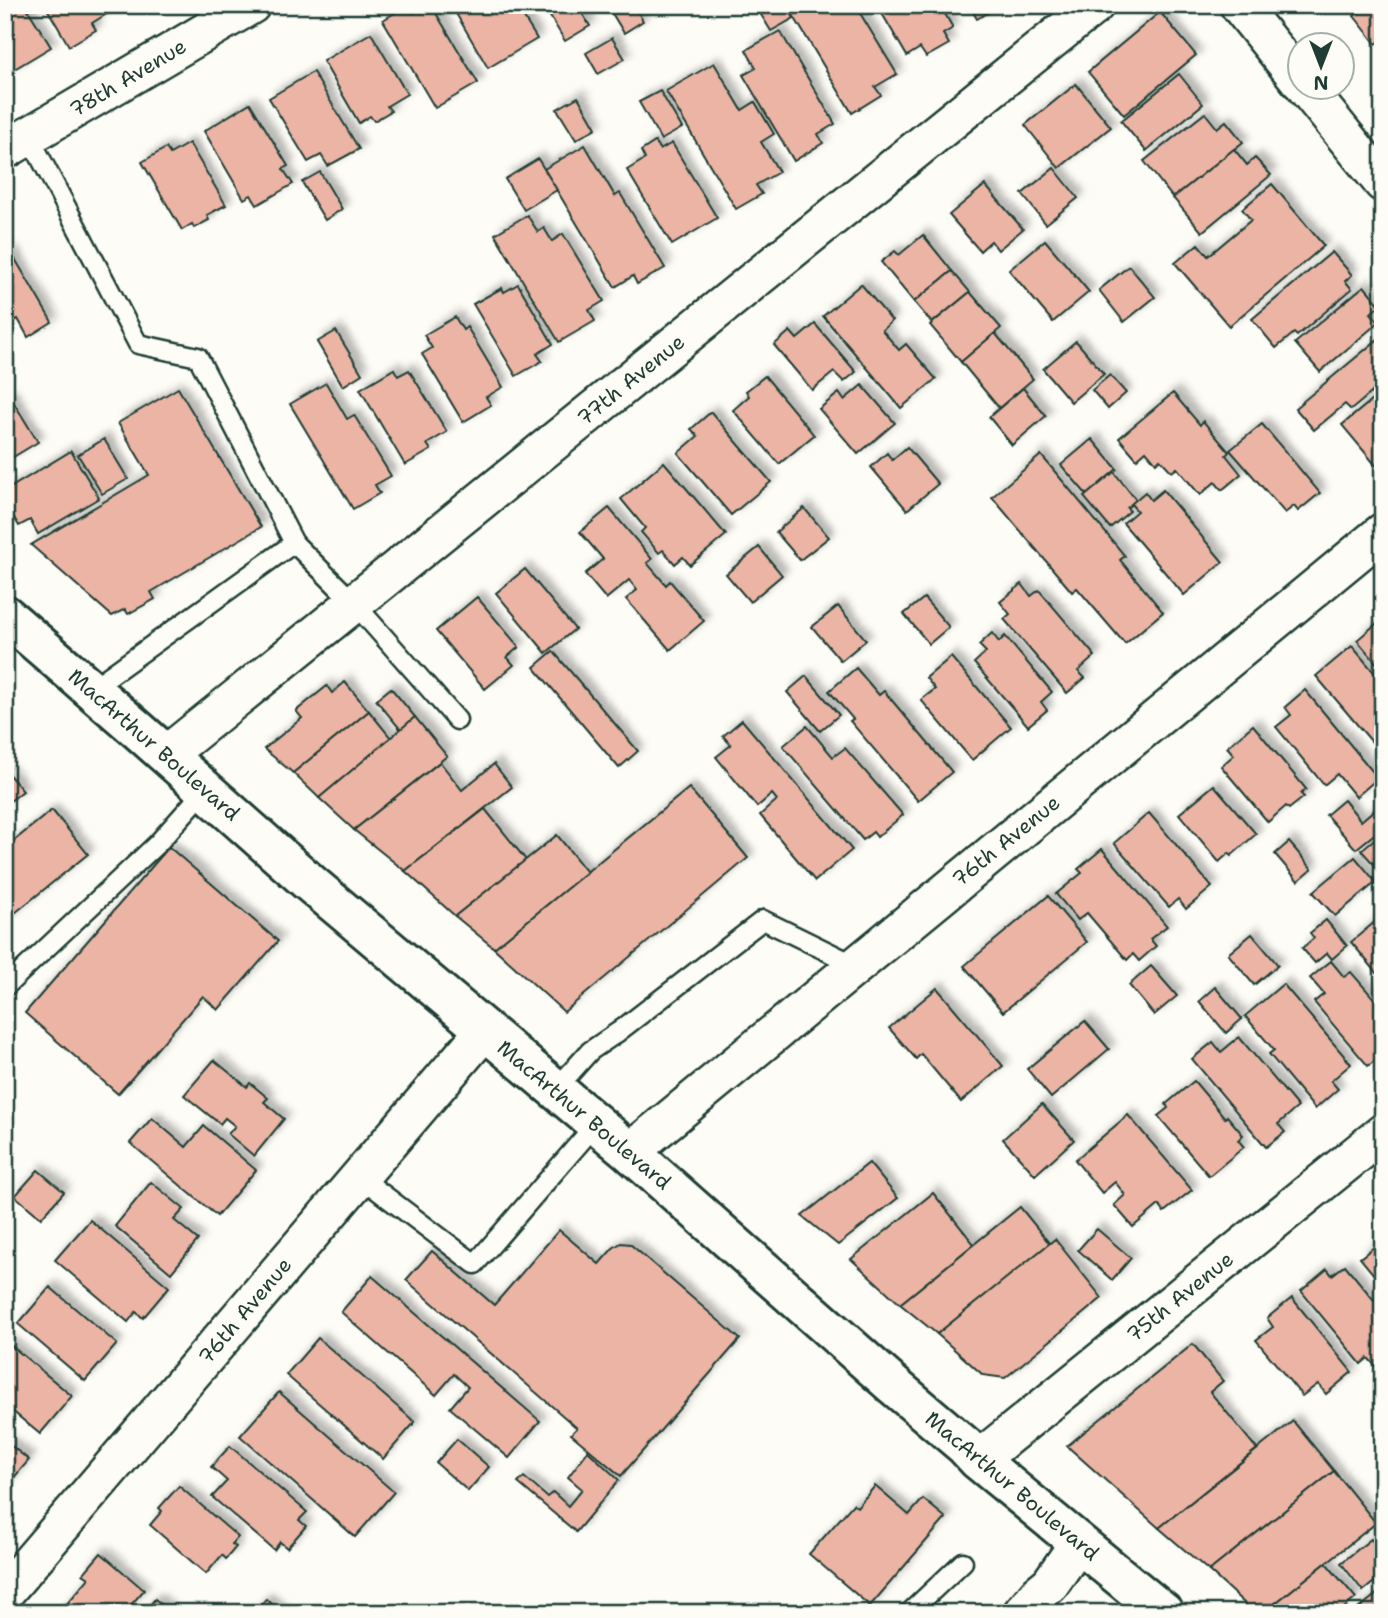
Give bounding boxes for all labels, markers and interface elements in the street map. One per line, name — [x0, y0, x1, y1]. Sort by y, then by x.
street label: 78th Avenue — [64, 32, 192, 124]
north arrow — [1286, 32, 1356, 102]
text: N — [1313, 70, 1329, 95]
street label: 77th Avenue — [571, 328, 691, 432]
street label: MacArthur Boulevard — [62, 663, 246, 827]
street label: 76th Avenue — [946, 789, 1066, 893]
street label: MacArthur Boulevard — [491, 1034, 677, 1196]
street label: 75th Avenue — [1121, 1245, 1239, 1349]
street label: 76th Avenue — [192, 1252, 298, 1370]
street label: MacArthur Boulevard — [919, 1405, 1105, 1567]

